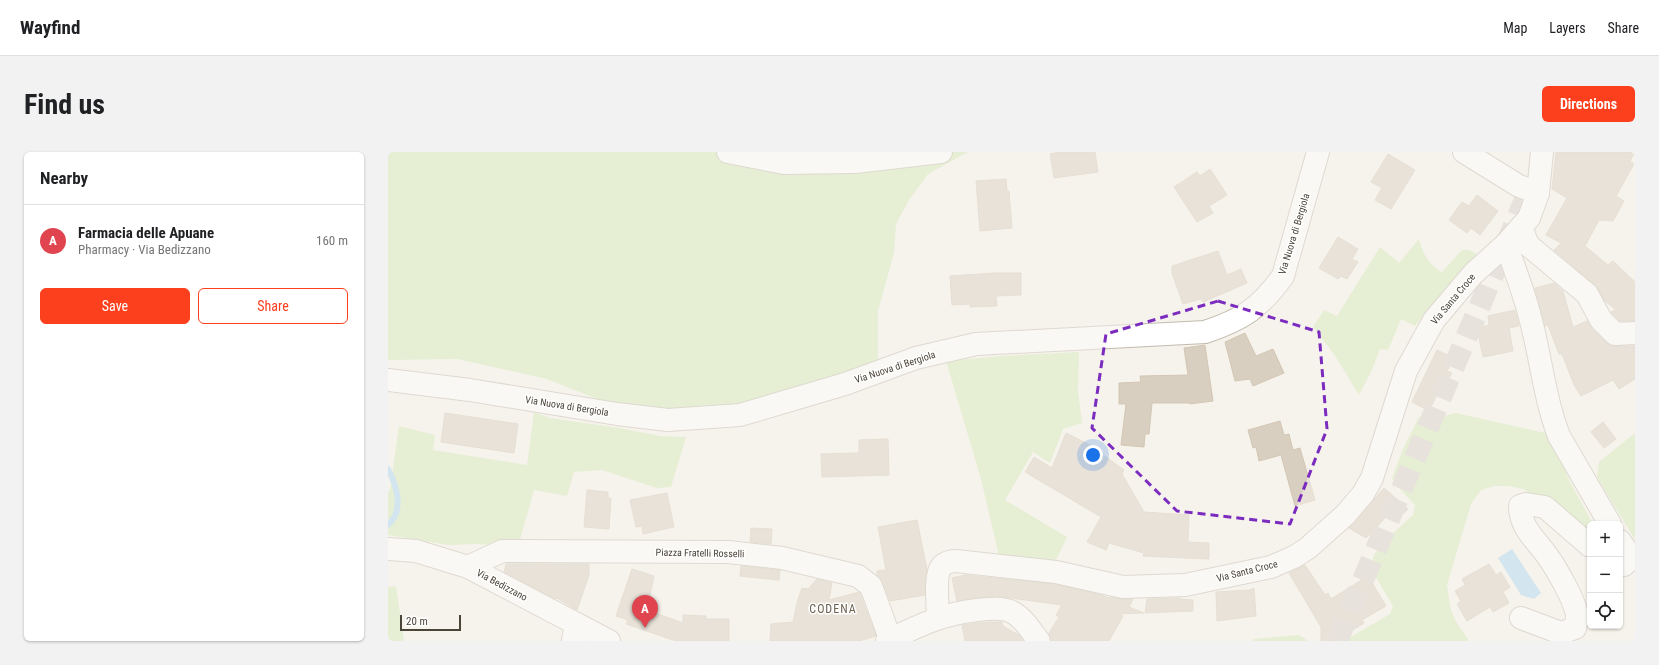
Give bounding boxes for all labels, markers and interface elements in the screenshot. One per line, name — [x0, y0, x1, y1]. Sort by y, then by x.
text: Wayfind — [20, 16, 80, 39]
text: Map — [1503, 20, 1527, 36]
text: Layers — [1549, 20, 1586, 36]
text: Share — [1608, 20, 1639, 36]
button: Directions — [1542, 86, 1635, 122]
text: Find us — [24, 88, 105, 121]
text: Nearby — [40, 168, 88, 188]
street label: Via Nuova di Bergiola — [1276, 192, 1312, 276]
text: Farmacia delle Apuane — [78, 224, 214, 242]
text: A — [49, 233, 57, 248]
text: 160 m — [316, 233, 348, 248]
text: Pharmacy · Via Bedizzano — [78, 242, 211, 257]
street label: Via Santa Croce — [1429, 271, 1478, 327]
button: Save — [40, 288, 190, 324]
button: Share — [198, 288, 348, 324]
street label: Via Nuova di Bergiola — [853, 349, 937, 385]
street label: Via Nuova di Bergiola — [525, 394, 610, 418]
your location — [1083, 445, 1103, 465]
map controls — [1587, 521, 1623, 629]
button: + — [1587, 521, 1623, 557]
street label: Piazza Fratelli Rosselli — [656, 547, 744, 559]
button: − — [1587, 557, 1623, 593]
street label: Via Santa Croce — [1215, 558, 1279, 584]
street label: Via Bedizzano — [475, 567, 529, 603]
button: locate — [1587, 593, 1623, 629]
pin: A — [632, 595, 658, 628]
district label: CODENA — [809, 602, 857, 616]
scale bar — [400, 613, 461, 632]
text: 20 m — [406, 615, 428, 628]

